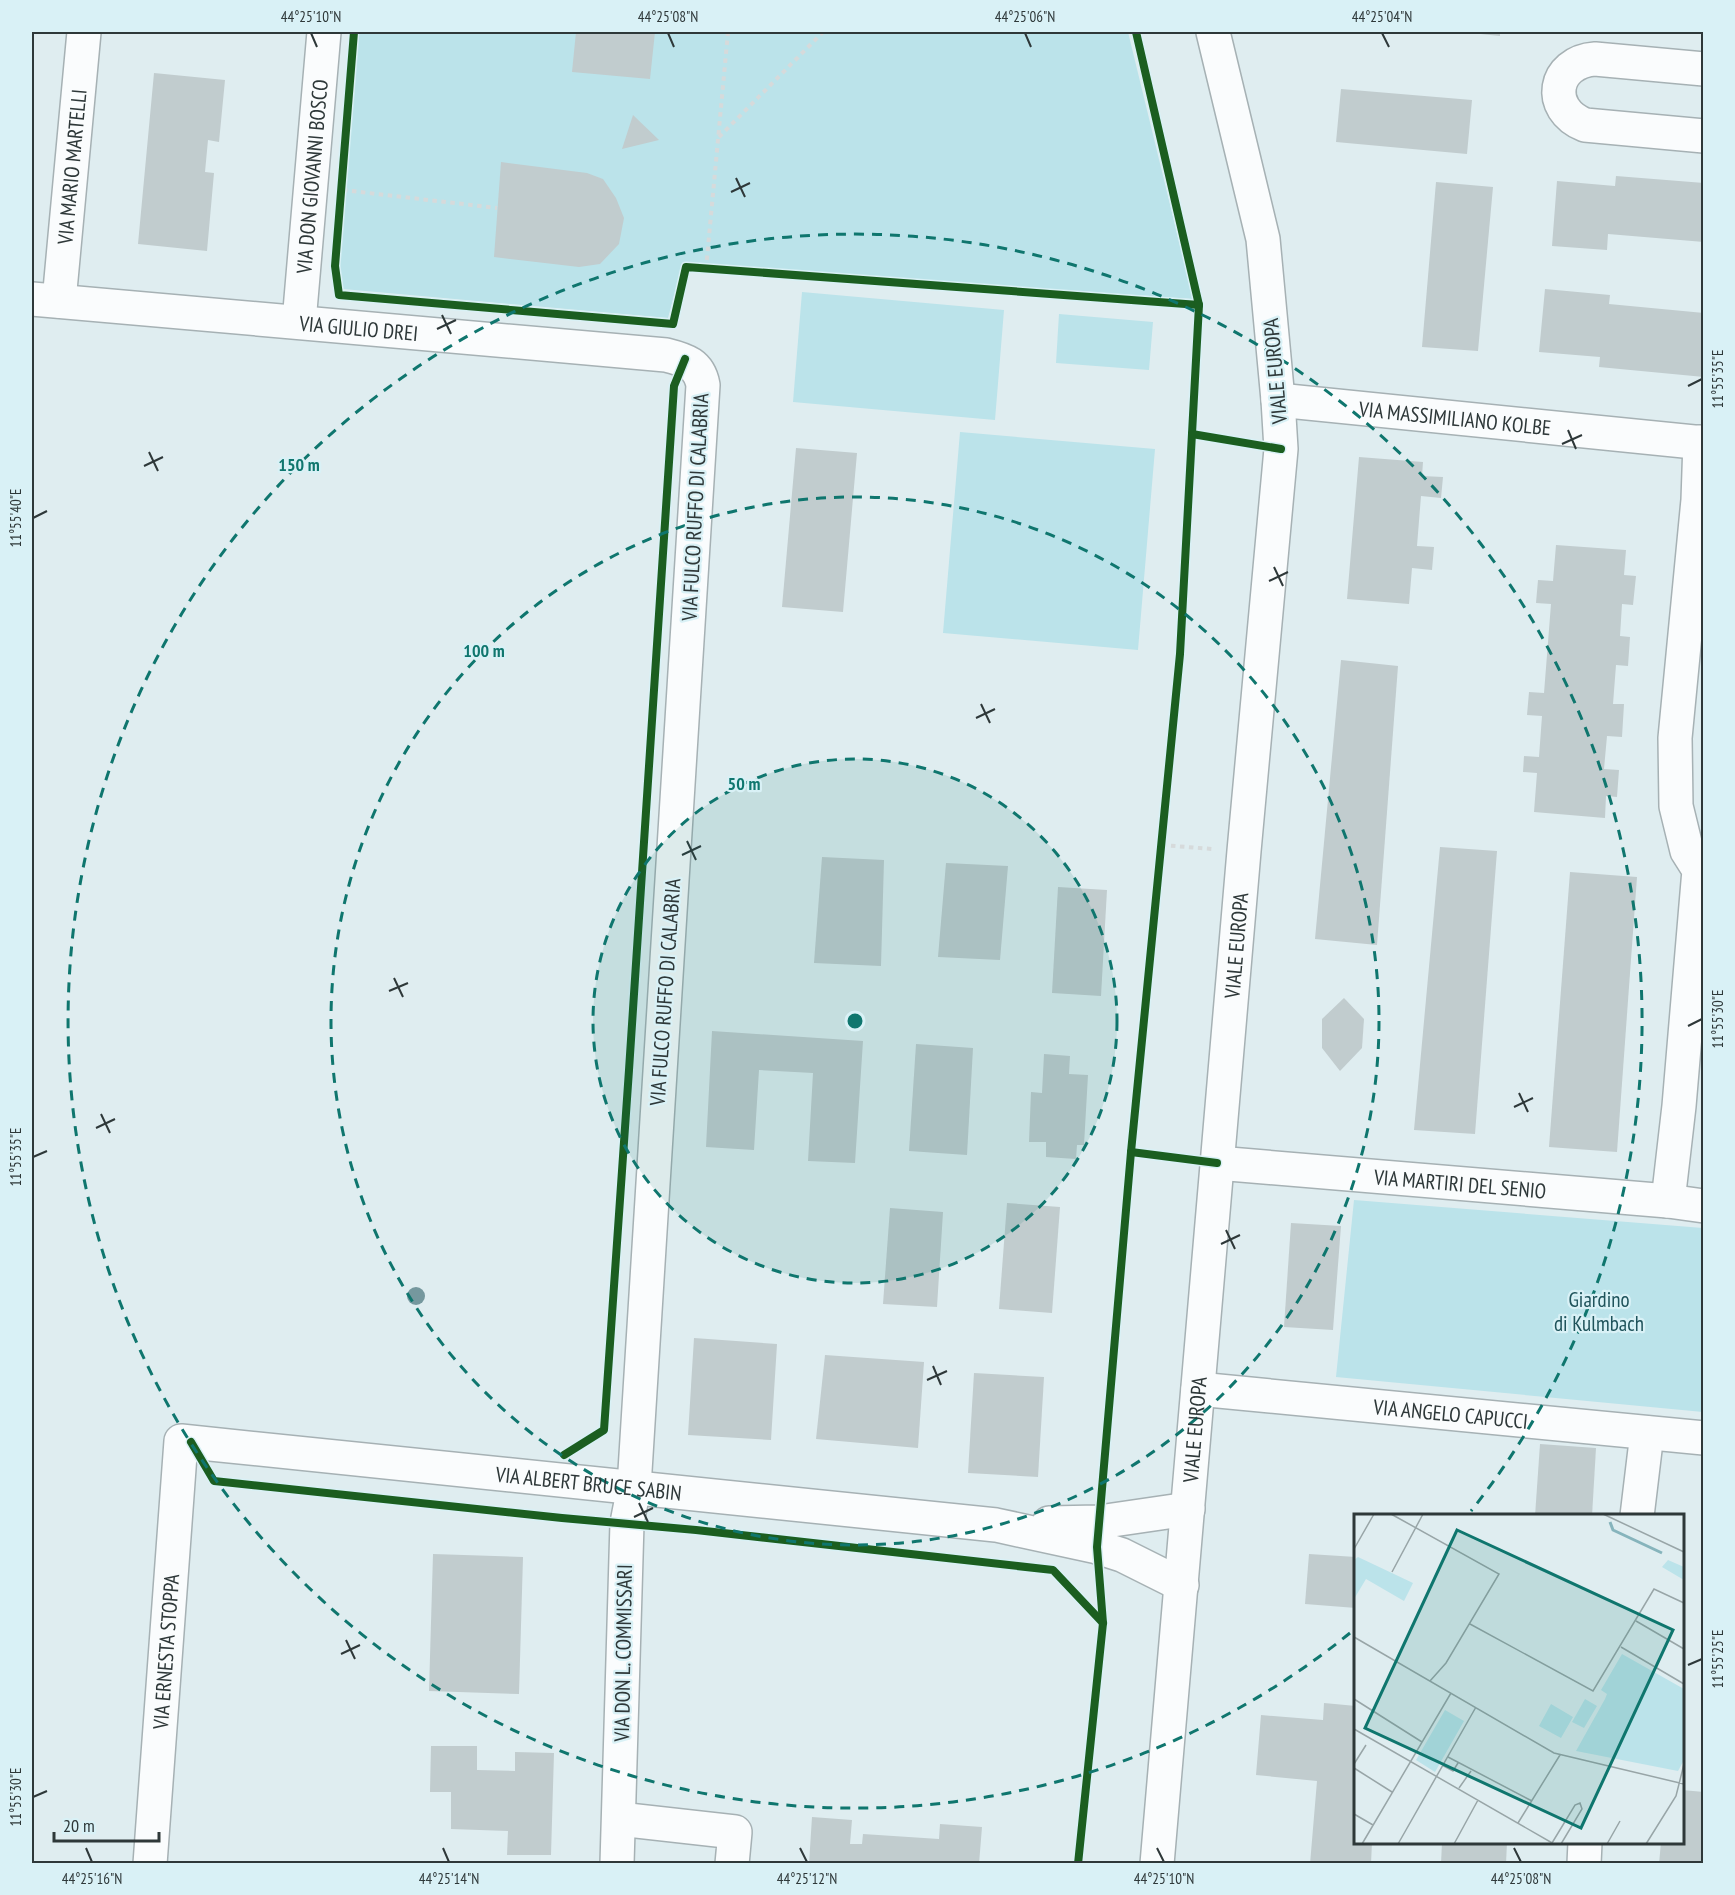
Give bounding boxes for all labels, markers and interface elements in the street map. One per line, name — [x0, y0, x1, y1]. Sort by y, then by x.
text: 44°25'10"N — [281, 7, 341, 26]
text: 44°25'08"N — [638, 7, 698, 26]
text: 44°25'06"N — [995, 7, 1055, 26]
text: 44°25'04"N — [1352, 7, 1412, 26]
street label: VIA DON GIOVANNI BOSCO — [290, 78, 333, 276]
street label: VIA MARIO MARTELLI — [51, 88, 92, 246]
street label: VIA GIULIO DREI — [297, 309, 419, 347]
street label: VIALE EUROPA — [1257, 317, 1293, 426]
text: 11°55'35"E — [1708, 349, 1727, 409]
street label: VIA FULCO RUFFO DI CALABRIA — [676, 392, 714, 623]
street label: VIA MASSIMILIANO KOLBE — [1357, 395, 1552, 441]
text: 150 m — [278, 453, 320, 476]
text: 11°55'40"E — [6, 488, 25, 548]
text: 100 m — [463, 639, 505, 662]
text: 50 m — [728, 772, 760, 795]
street label: VIA FULCO RUFFO DI CALABRIA — [644, 877, 686, 1108]
street label: VIALE EUROPA — [1218, 891, 1254, 1000]
text: 11°55'30"E — [1708, 989, 1727, 1049]
centre of rings — [845, 1011, 865, 1031]
text: 11°55'35"E — [6, 1127, 25, 1187]
street label: VIA MARTIRI DEL SENIO — [1372, 1163, 1547, 1204]
park label: Giardino di Kulmbach — [1554, 1286, 1644, 1337]
street label: VIALE EUROPA — [1176, 1376, 1212, 1485]
street label: VIA ANGELO CAPUCCI — [1371, 1392, 1529, 1434]
street label: VIA ALBERT BRUCE SABIN — [493, 1460, 683, 1506]
inset map — [1354, 1514, 1684, 1844]
street label: VIA DON L. COMMISSARI — [608, 1564, 638, 1743]
street label: VIA ERNESTA STOPPA — [146, 1573, 185, 1731]
text: 11°55'25"E — [1708, 1629, 1727, 1689]
text: 11°55'30"E — [6, 1767, 25, 1827]
scale bar — [54, 1805, 159, 1843]
text: 20 m — [63, 1814, 95, 1837]
text: 44°25'16"N — [62, 1869, 122, 1888]
text: 44°25'14"N — [419, 1869, 479, 1888]
text: 44°25'12"N — [777, 1869, 837, 1888]
text: 44°25'10"N — [1134, 1869, 1194, 1888]
text: 44°25'08"N — [1491, 1869, 1551, 1888]

